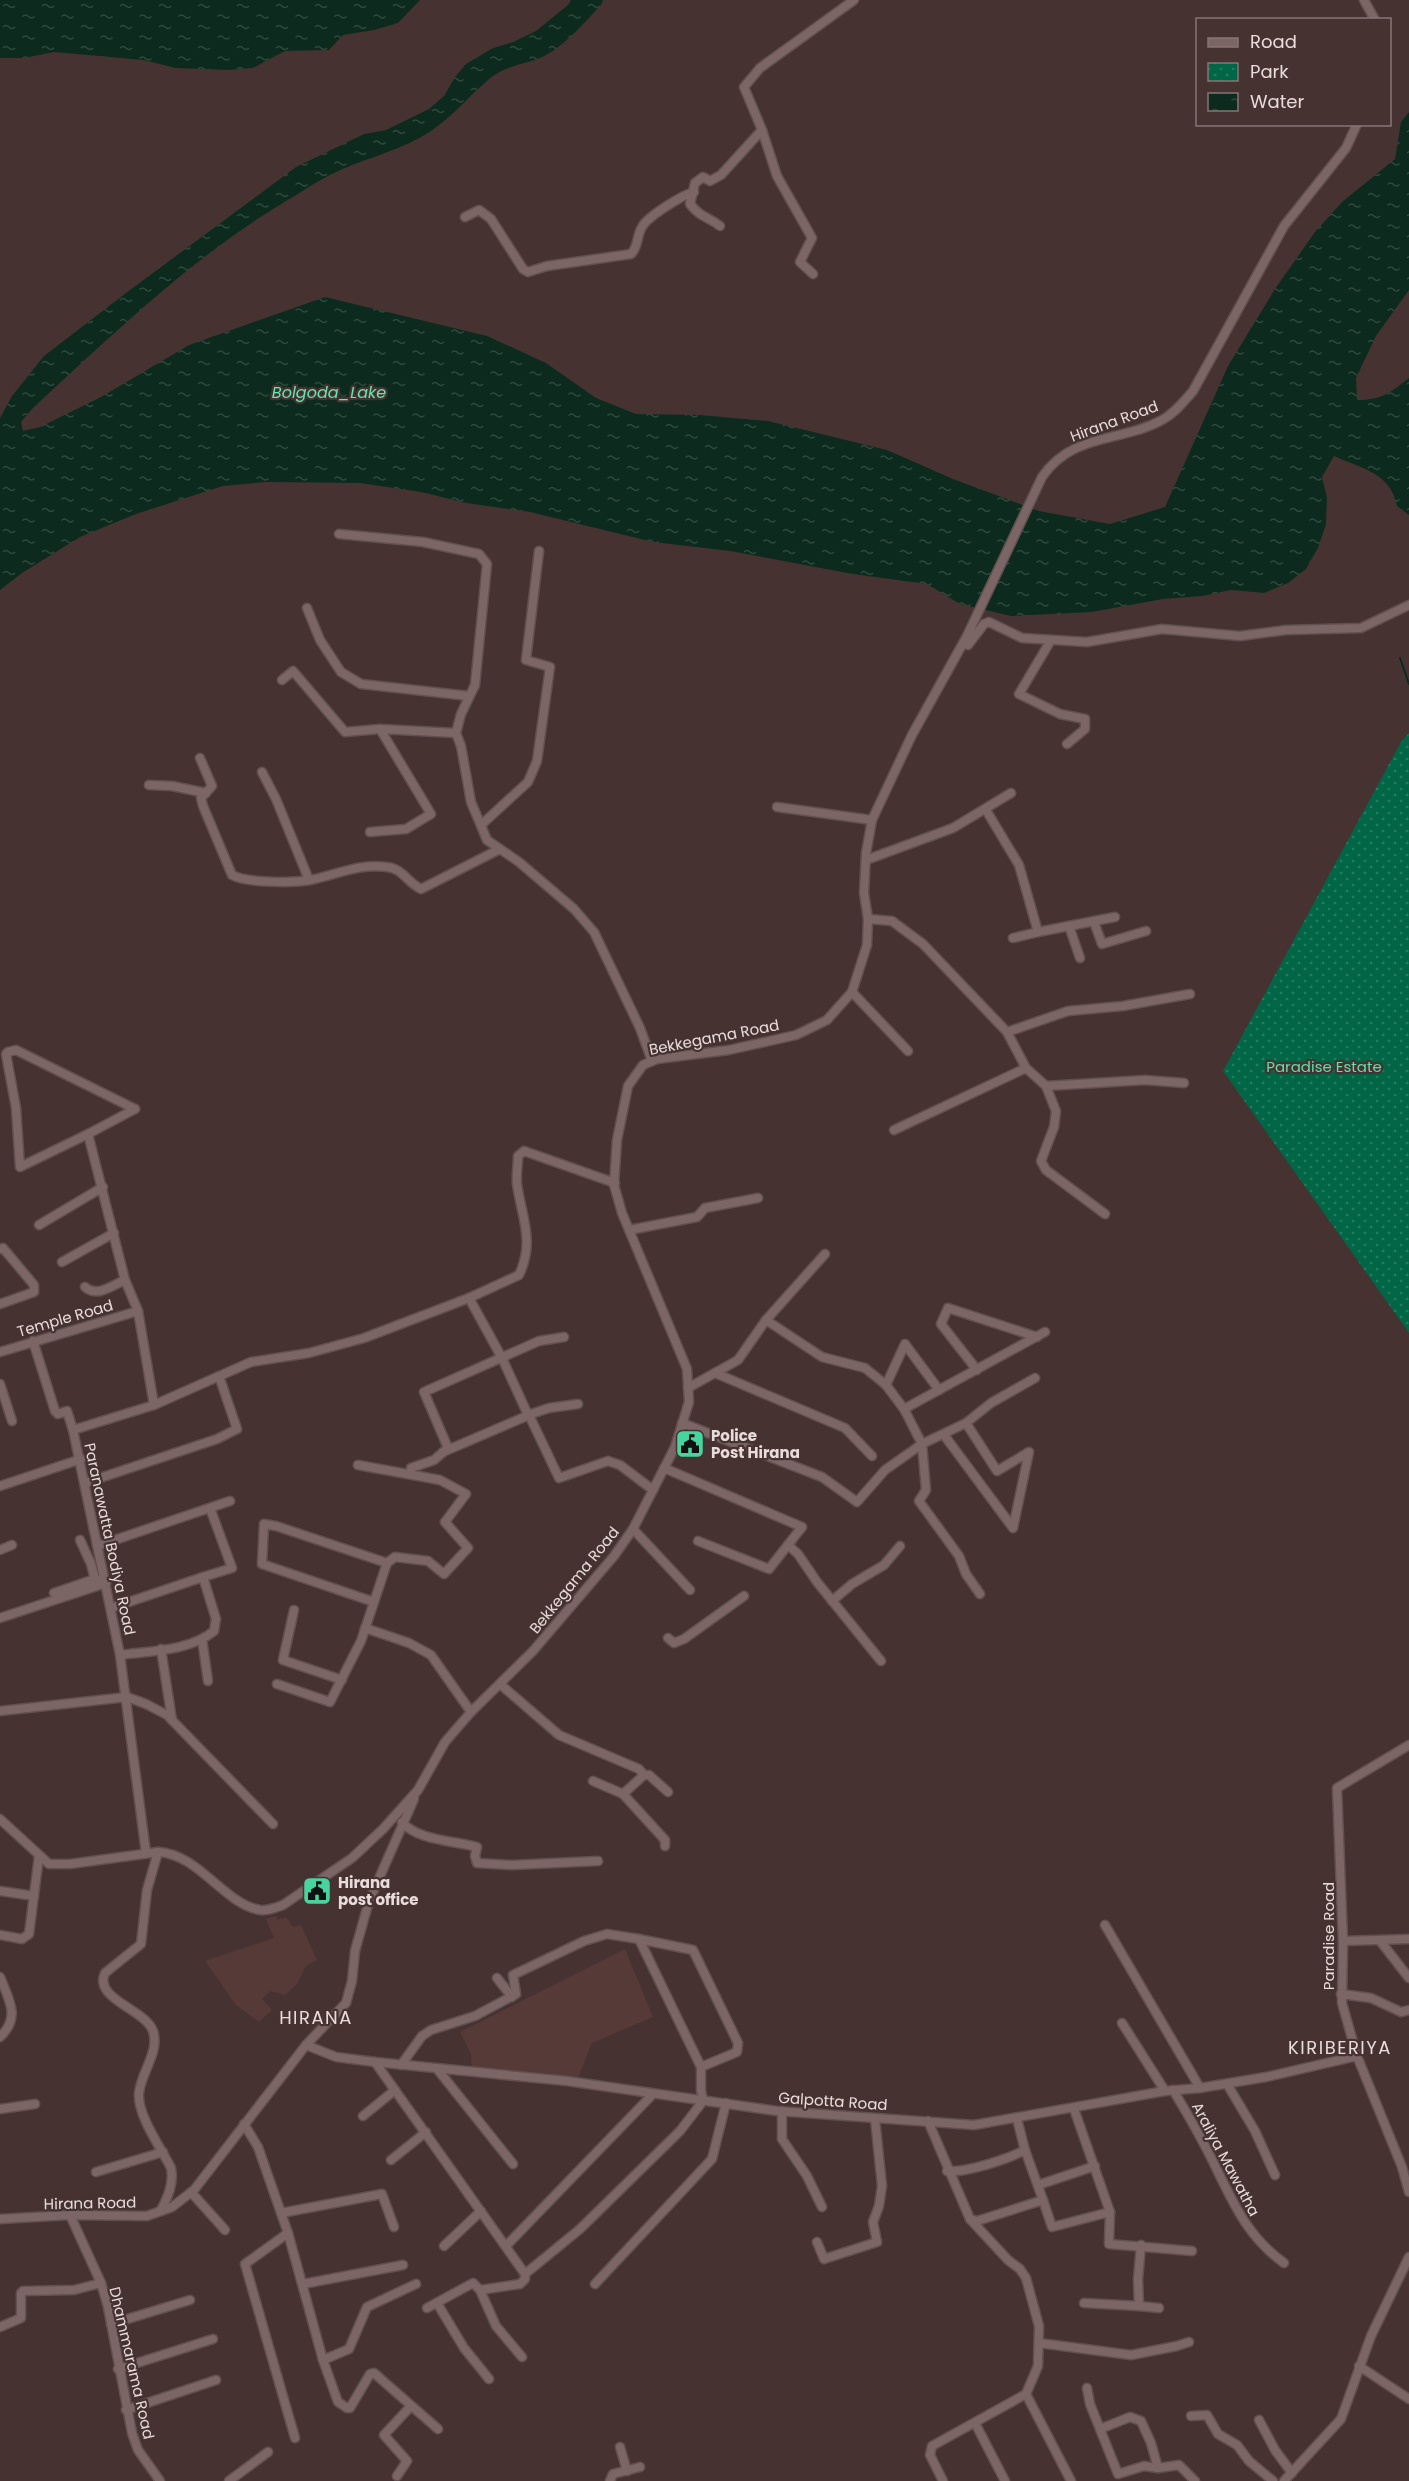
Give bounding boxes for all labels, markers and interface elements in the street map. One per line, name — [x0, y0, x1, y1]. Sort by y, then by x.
legend — [1196, 18, 1391, 126]
text: Road — [1250, 29, 1297, 54]
text: Park — [1250, 59, 1289, 84]
text: Water — [1250, 89, 1304, 114]
water label: Bolgoda_Lake — [272, 381, 386, 404]
street label: Hirana Road — [1067, 395, 1161, 447]
street label: Bekkegama Road — [647, 1014, 781, 1060]
park label: Paradise Estate — [1266, 1056, 1382, 1077]
street label: Temple Road — [15, 1294, 115, 1342]
place label: Police Post Hirana — [711, 1425, 800, 1463]
public building icon: Police Post Hirana — [674, 1428, 706, 1460]
street label: Paranawatta Bodiya Road — [79, 1441, 141, 1637]
street label: Bekkegama Road — [524, 1522, 624, 1638]
place label: Hirana post office — [338, 1872, 418, 1910]
public building icon: Hirana post office — [301, 1875, 333, 1907]
street label: Paradise Road — [1318, 1882, 1339, 1990]
district label: HIRANA — [279, 2005, 353, 2030]
district label: KIRIBERIYA — [1288, 2035, 1392, 2060]
street label: Galpotta Road — [778, 2087, 888, 2115]
street label: Araliya Mawatha — [1187, 2098, 1265, 2220]
street label: Hirana Road — [44, 2192, 136, 2214]
street label: Dhammarama Road — [104, 2285, 160, 2441]

